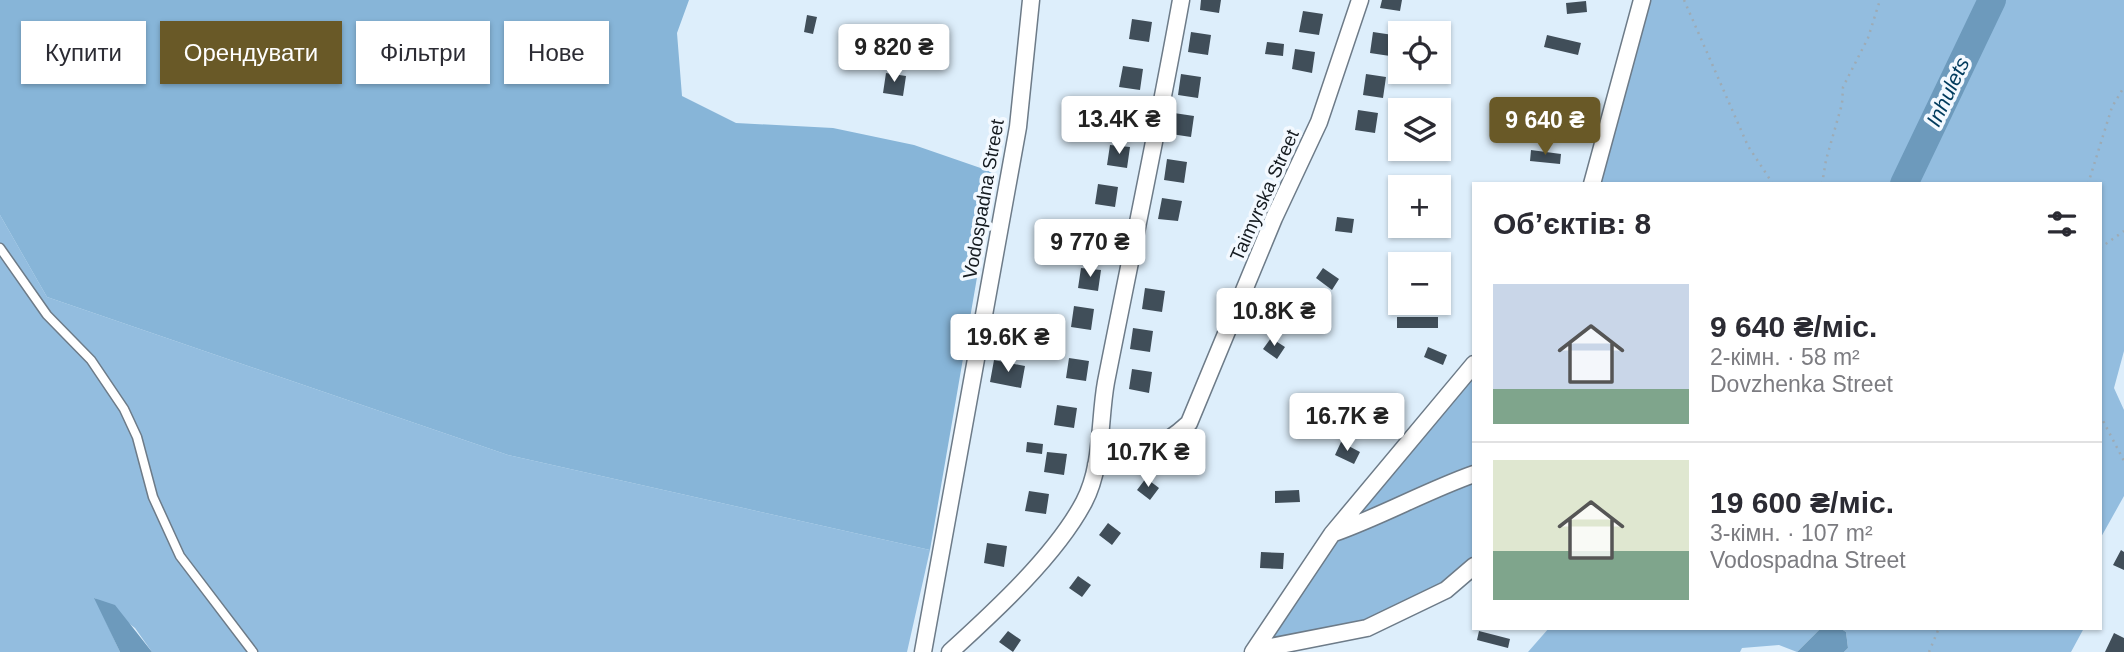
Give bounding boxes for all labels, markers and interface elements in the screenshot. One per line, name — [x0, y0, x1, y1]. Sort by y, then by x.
chip: Купити — [21, 21, 146, 84]
chip: Орендувати — [160, 21, 342, 84]
chip: Фільтри — [356, 21, 490, 84]
chip: Нове — [504, 21, 609, 84]
map controls — [1388, 21, 1451, 315]
button: locate — [1388, 21, 1451, 84]
pin: 9 820 ₴ — [829, 24, 959, 84]
text: 9 820 ₴ — [854, 34, 934, 60]
water label: Inhulets — [1922, 53, 1974, 130]
pin: 13.4K ₴ — [1054, 96, 1184, 156]
pin: 9 640 ₴ — [1480, 97, 1610, 157]
button: layers — [1388, 98, 1451, 161]
text: 13.4K ₴ — [1077, 106, 1161, 132]
text: 9 640 ₴ — [1505, 107, 1585, 133]
street label: Vodospadna Street — [959, 117, 1008, 281]
street label: Taimyrska Street — [1226, 126, 1303, 264]
button: + — [1388, 175, 1451, 238]
icon: filters — [2043, 205, 2081, 243]
text: Об’єктів: 8 — [1493, 207, 1651, 240]
pin: 9 770 ₴ — [1025, 219, 1155, 279]
text: 9 770 ₴ — [1050, 229, 1130, 255]
button: − — [1388, 252, 1451, 315]
pin: 10.8K ₴ — [1209, 288, 1339, 348]
text: 10.8K ₴ — [1232, 298, 1316, 324]
text: 9 640 ₴/міс. — [1710, 310, 1877, 343]
icon: home — [1549, 312, 1633, 396]
pin: 19.6K ₴ — [943, 314, 1073, 374]
text: 19.6K ₴ — [966, 324, 1050, 350]
text: 2-кімн. · 58 m² — [1710, 344, 1860, 370]
text: Dovzhenka Street — [1710, 371, 1893, 397]
pin: 16.7K ₴ — [1282, 393, 1412, 453]
text: 16.7K ₴ — [1305, 403, 1389, 429]
pin: 10.7K ₴ — [1083, 430, 1213, 489]
text: 10.7K ₴ — [1106, 439, 1190, 465]
text: 19 600 ₴/міс. — [1710, 486, 1894, 519]
icon: home — [1549, 488, 1633, 572]
text: 3-кімн. · 107 m² — [1710, 520, 1873, 546]
text: Vodospadna Street — [1710, 547, 1906, 573]

